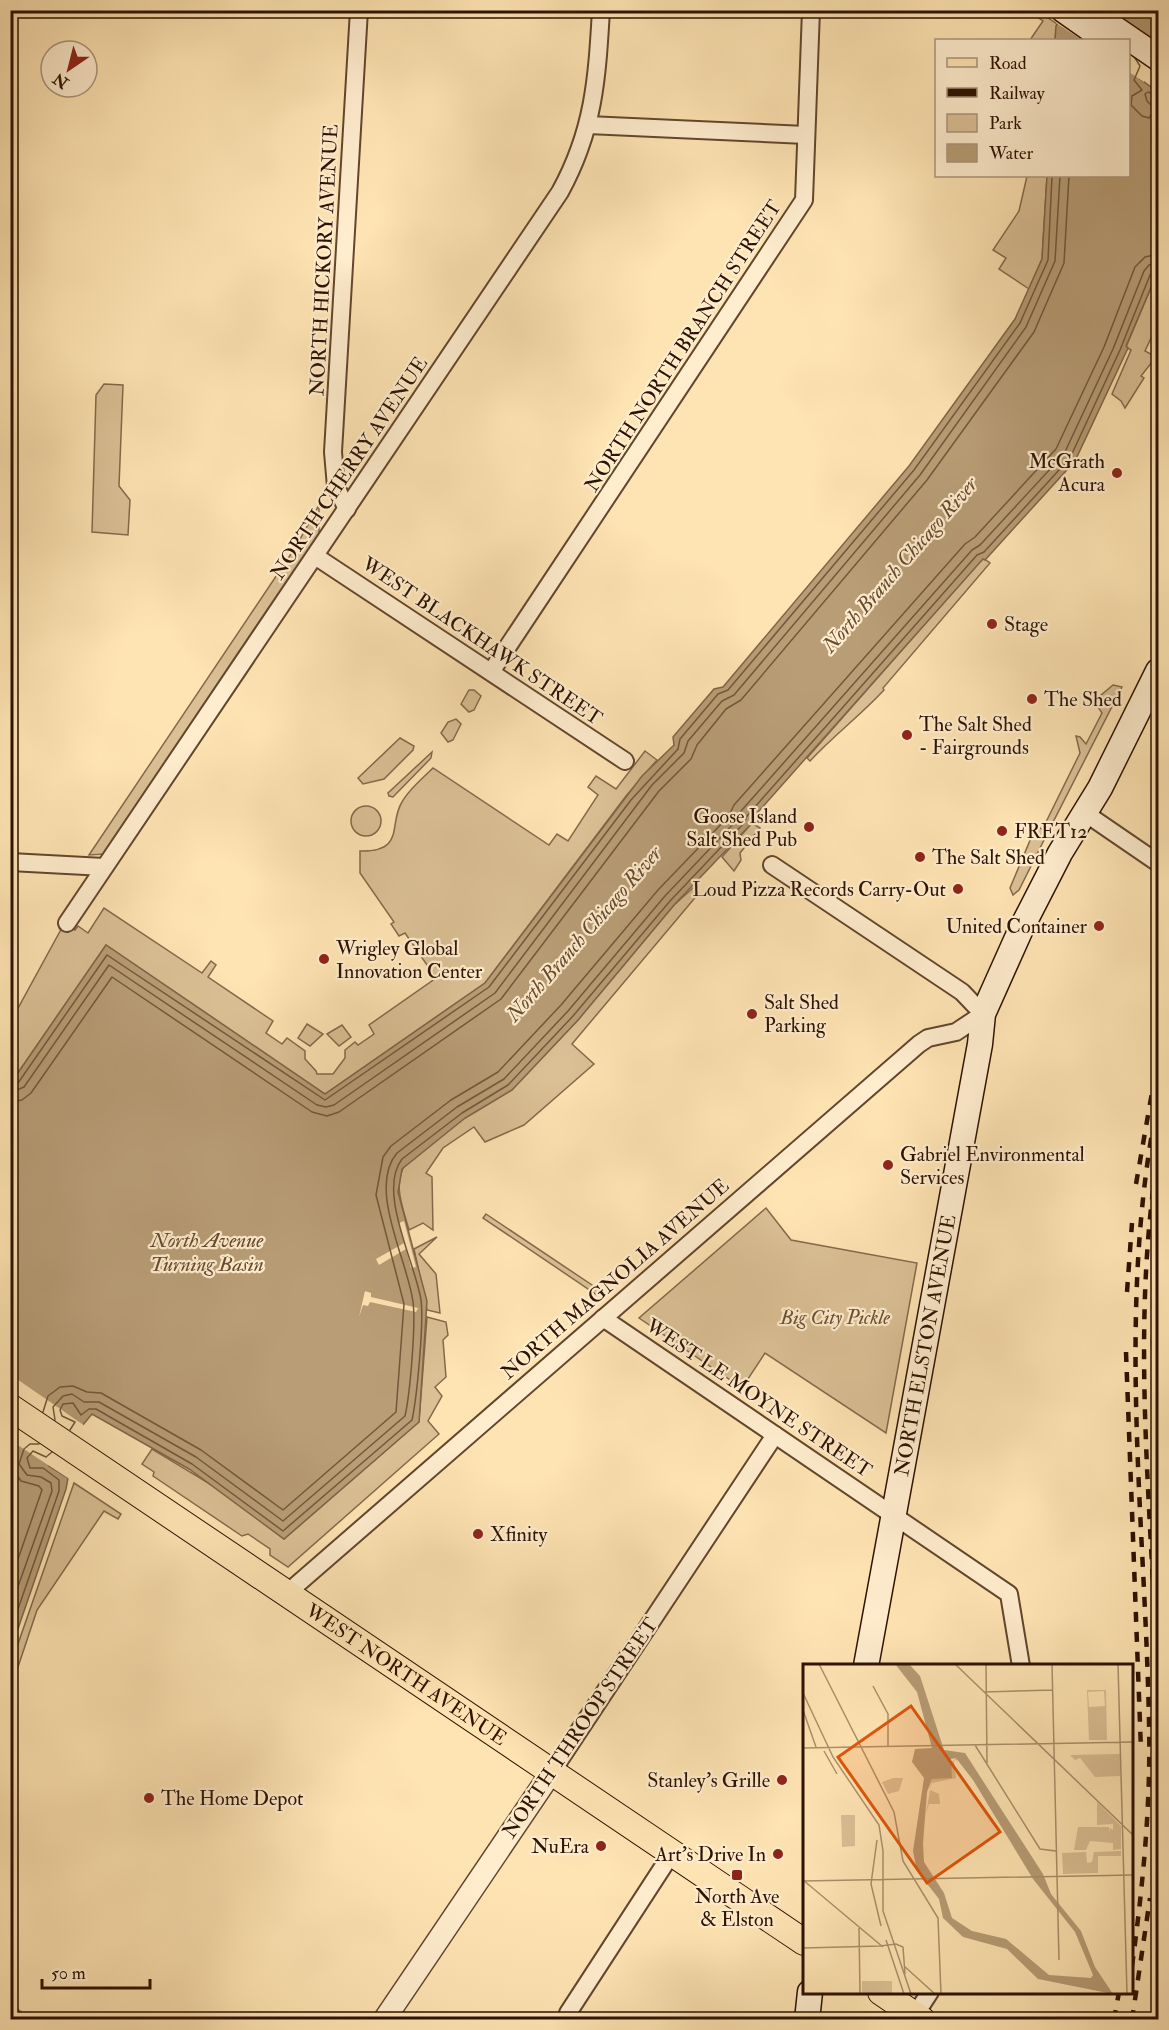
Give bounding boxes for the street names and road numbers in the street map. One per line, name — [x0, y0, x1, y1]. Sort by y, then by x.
street label: NORTH HICKORY AVENUE — [304, 123, 344, 397]
street label: NORTH NORTH BRANCH STREET — [579, 195, 787, 497]
street label: NORTH CHERRY AVENUE — [265, 352, 433, 584]
street label: WEST BLACKHAWK STREET — [356, 551, 607, 731]
street label: NORTH MAGNOLIA AVENUE — [496, 1173, 734, 1385]
street label: NORTH ELSTON AVENUE — [889, 1213, 961, 1478]
street label: WEST LE MOYNE STREET — [640, 1312, 877, 1483]
street label: WEST NORTH AVENUE — [300, 1597, 512, 1751]
street label: NORTH THROOP STREET — [497, 1613, 663, 1843]

